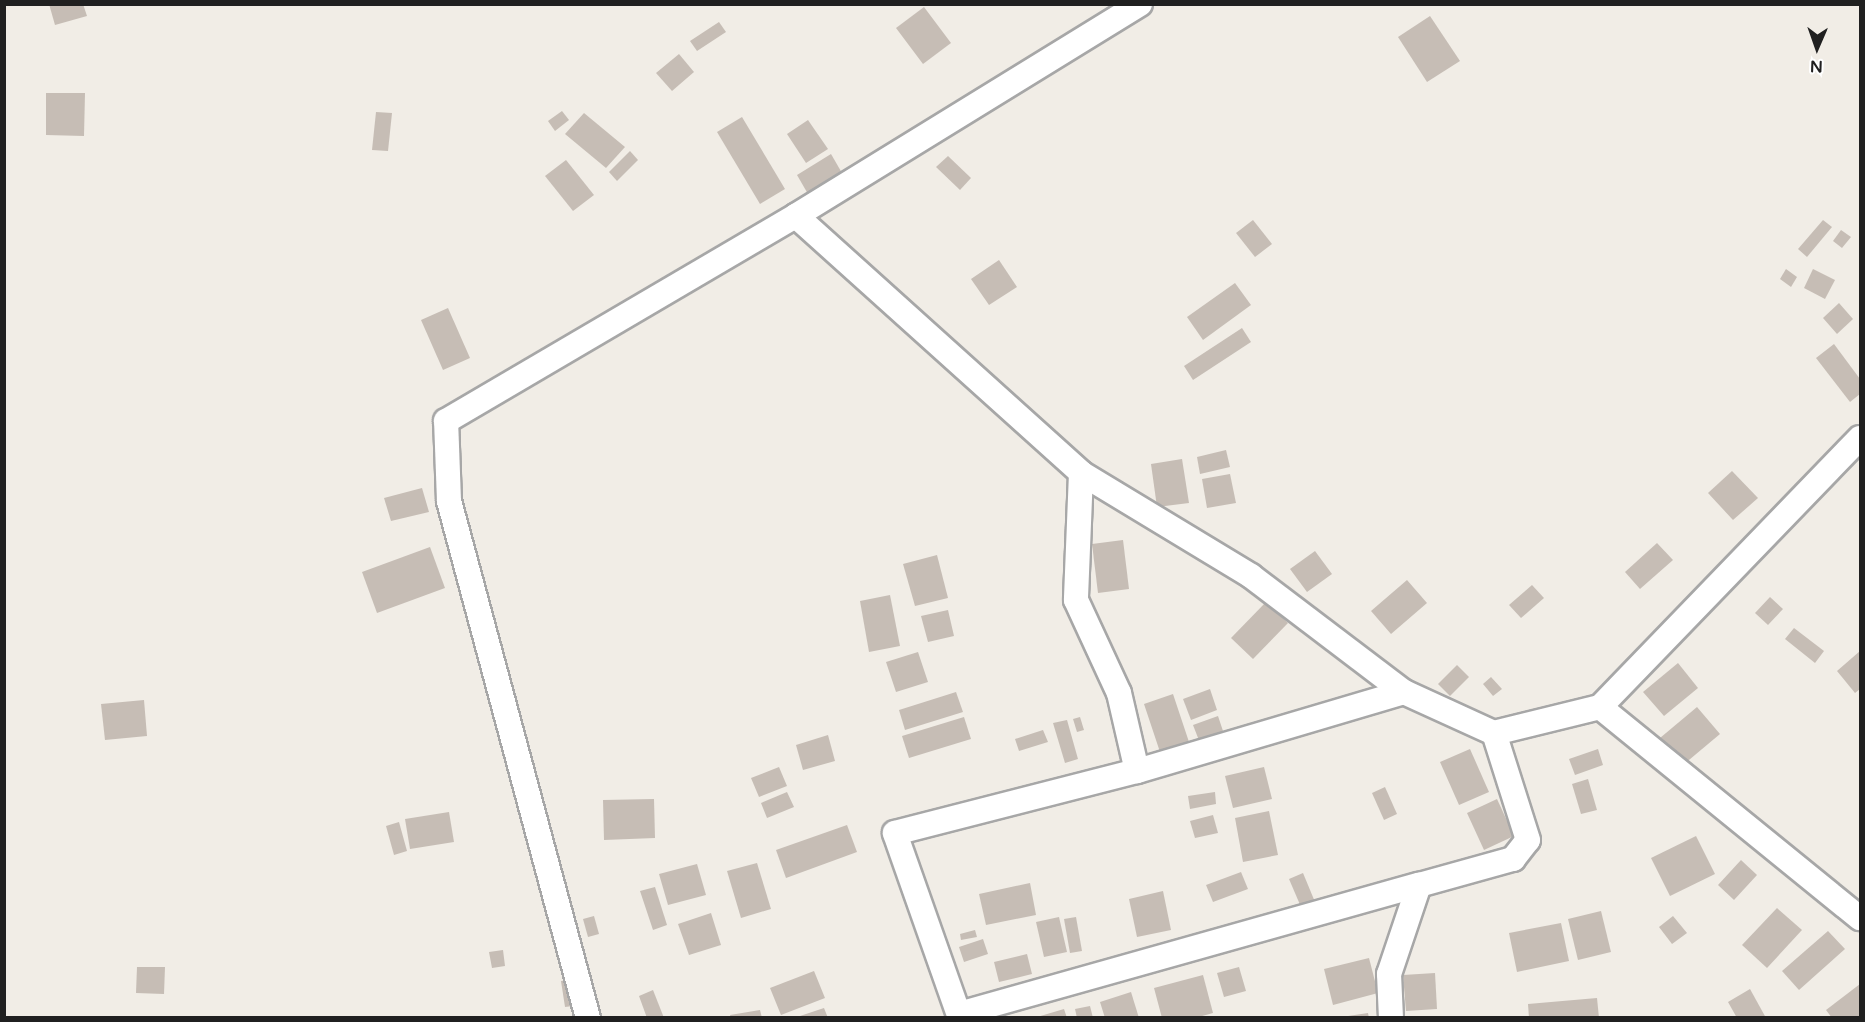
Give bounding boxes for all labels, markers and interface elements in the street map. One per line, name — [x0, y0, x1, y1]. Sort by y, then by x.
north arrow — [1787, 18, 1847, 78]
text: N — [1810, 56, 1823, 76]

